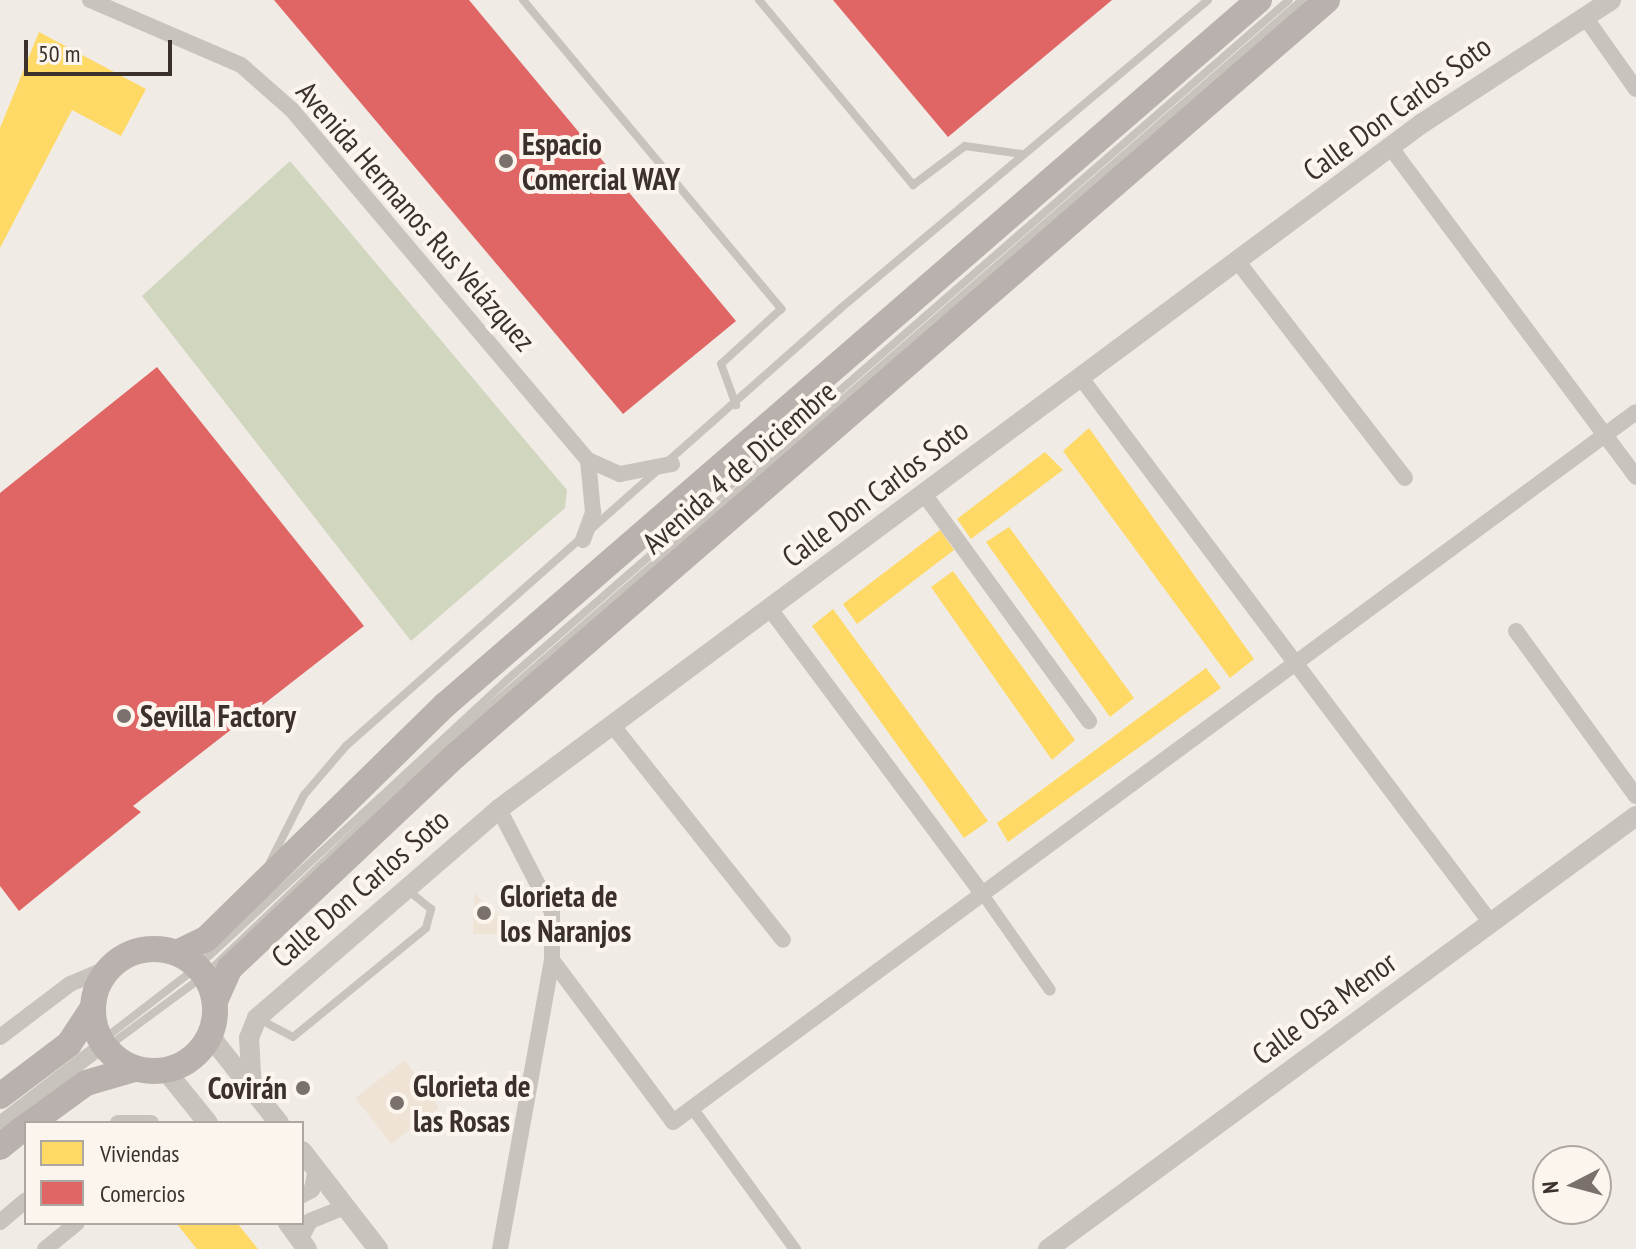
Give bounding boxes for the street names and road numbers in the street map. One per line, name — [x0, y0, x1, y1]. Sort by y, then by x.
street label: Calle Don Carlos Soto — [1296, 28, 1498, 188]
street label: Avenida Hermanos Rus Velázquez — [289, 74, 543, 358]
street label: Avenida 4 de Diciembre — [635, 373, 843, 561]
street label: Calle Don Carlos Soto — [775, 411, 975, 575]
street label: Calle Don Carlos Soto — [264, 801, 456, 975]
street label: Calle Osa Menor — [1245, 944, 1403, 1072]

